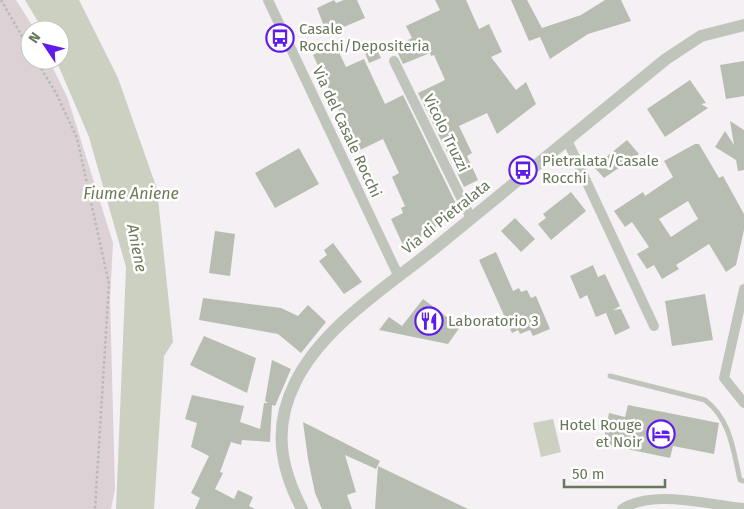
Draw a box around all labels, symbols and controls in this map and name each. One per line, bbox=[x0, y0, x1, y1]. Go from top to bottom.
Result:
north arrow bbox=[20, 20, 70, 70]
place label: Casale Rocchi/Depositeria bbox=[299, 20, 430, 55]
bus stop icon: Casale Rocchi/Depositeria bbox=[265, 23, 295, 53]
text: N bbox=[25, 29, 44, 47]
street label: Via del Casale Rocchi bbox=[309, 64, 385, 200]
street label: Vicolo Truzzi bbox=[419, 91, 473, 175]
place label: Pietralata/Casale Rocchi bbox=[542, 152, 659, 187]
bus stop icon: Pietralata/Casale Rocchi bbox=[508, 155, 538, 185]
street label: Via di Pietralata bbox=[399, 176, 493, 258]
water label: Fiume Aniene bbox=[83, 184, 179, 203]
water label: Aniene bbox=[123, 221, 151, 274]
restaurant icon: Laboratorio 3 bbox=[414, 306, 444, 336]
place label: Laboratorio 3 bbox=[448, 312, 539, 330]
place label: Hotel Rouge et Noir bbox=[559, 416, 642, 451]
hotel icon: Hotel Rouge et Noir bbox=[646, 419, 676, 449]
scale bar bbox=[564, 456, 665, 488]
text: 50 m bbox=[572, 465, 605, 483]

